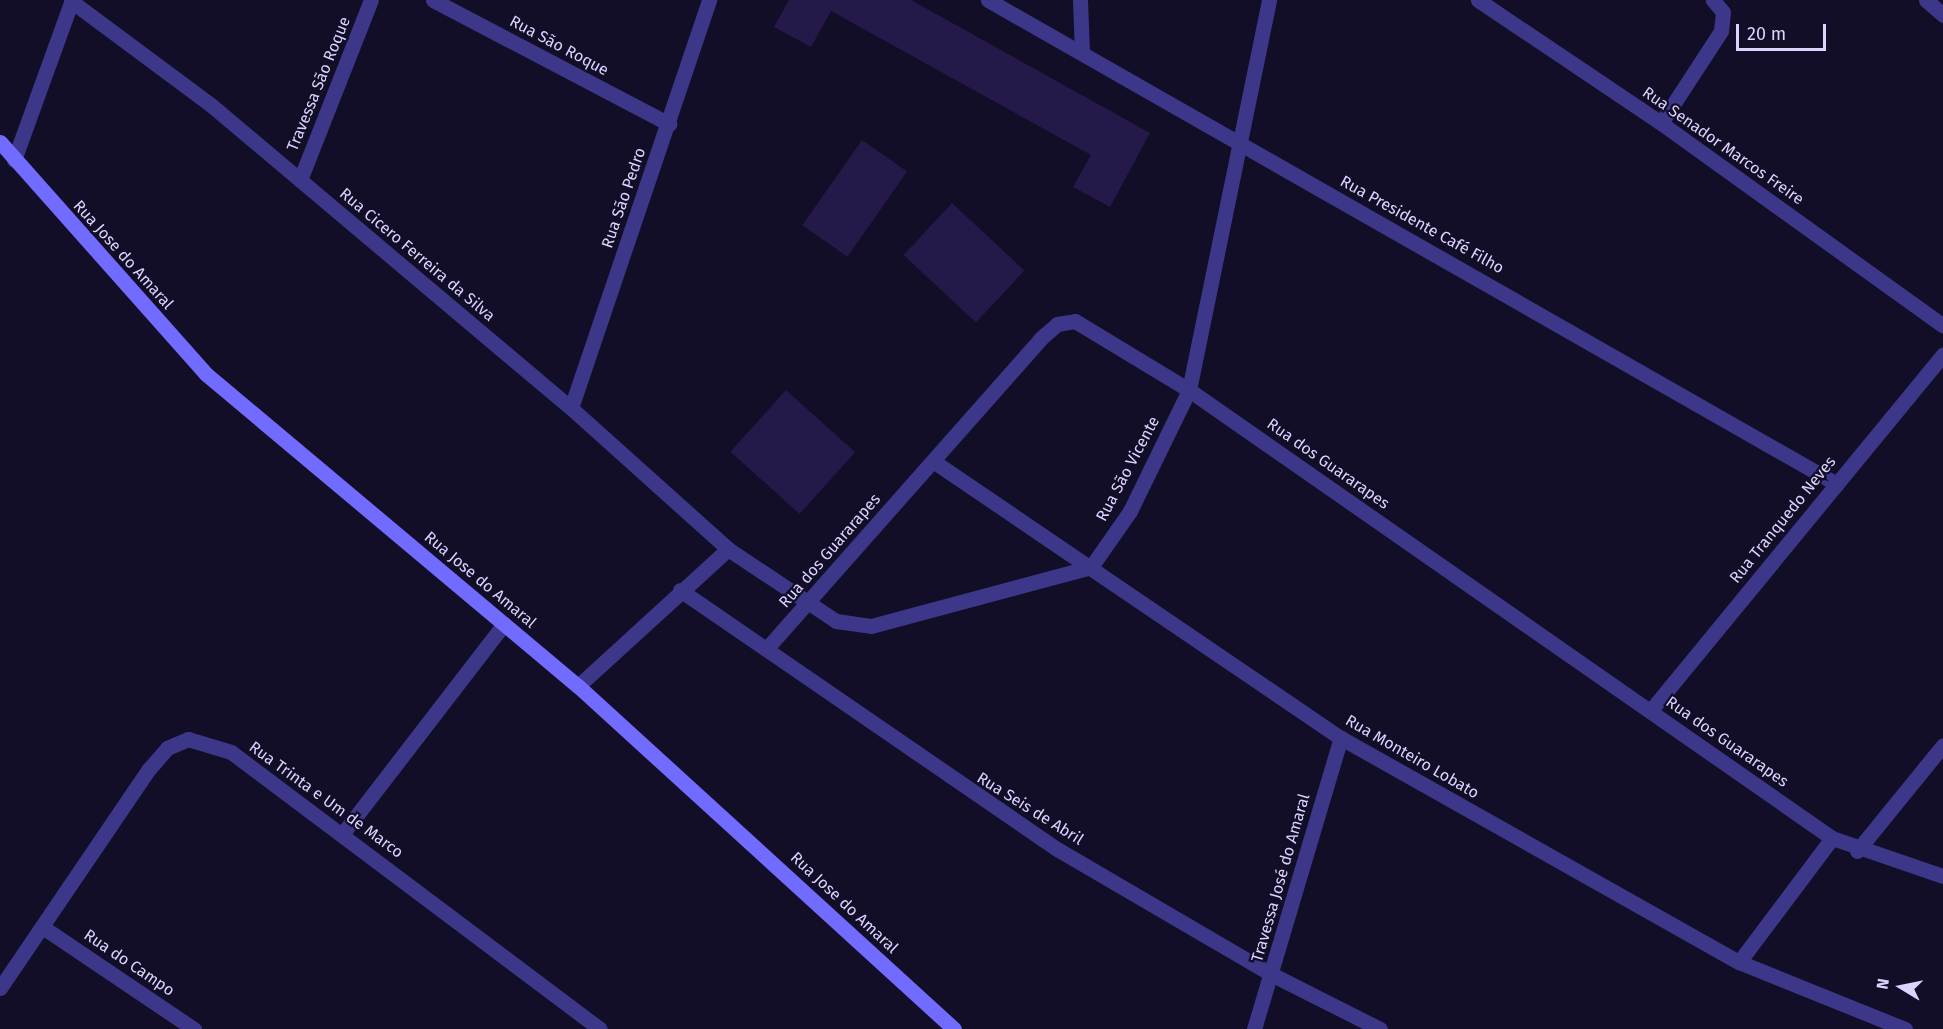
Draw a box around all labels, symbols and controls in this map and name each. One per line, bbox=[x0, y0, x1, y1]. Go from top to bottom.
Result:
street label: Rua São Roque bbox=[506, 12, 612, 80]
scale bar bbox=[1739, 12, 1829, 50]
street label: Travessa São Roque bbox=[283, 14, 355, 154]
text: 20 m bbox=[1747, 23, 1786, 45]
street label: Rua Senador Marcos Freire bbox=[1639, 83, 1807, 209]
street label: Rua São Pedro bbox=[598, 145, 650, 251]
street label: Rua Presidente Café Filho bbox=[1337, 172, 1507, 278]
street label: Rua Cicero Ferreira da Silva bbox=[335, 184, 499, 326]
street label: Rua Jose do Amaral bbox=[69, 196, 177, 314]
street label: Rua São Vicente bbox=[1092, 413, 1164, 525]
street label: Rua dos Guararapes bbox=[1263, 415, 1393, 513]
street label: Rua Tranquedo Neves bbox=[1726, 453, 1840, 587]
street label: Rua dos Guararapes bbox=[775, 490, 885, 612]
street label: Rua Jose do Amaral bbox=[420, 528, 540, 632]
street label: Rua dos Guararapes bbox=[1662, 693, 1792, 791]
street label: Rua Monteiro Lobato bbox=[1342, 711, 1482, 803]
street label: Rua Trinta e Um de Marco bbox=[245, 738, 407, 862]
street label: Rua Seis de Abril bbox=[973, 768, 1087, 850]
street label: Travessa José do Amaral bbox=[1248, 792, 1314, 964]
street label: Rua Jose do Amaral bbox=[786, 848, 902, 958]
street label: Rua do Campo bbox=[80, 926, 178, 1000]
north arrow bbox=[1871, 957, 1931, 1017]
text: N bbox=[1873, 977, 1893, 991]

